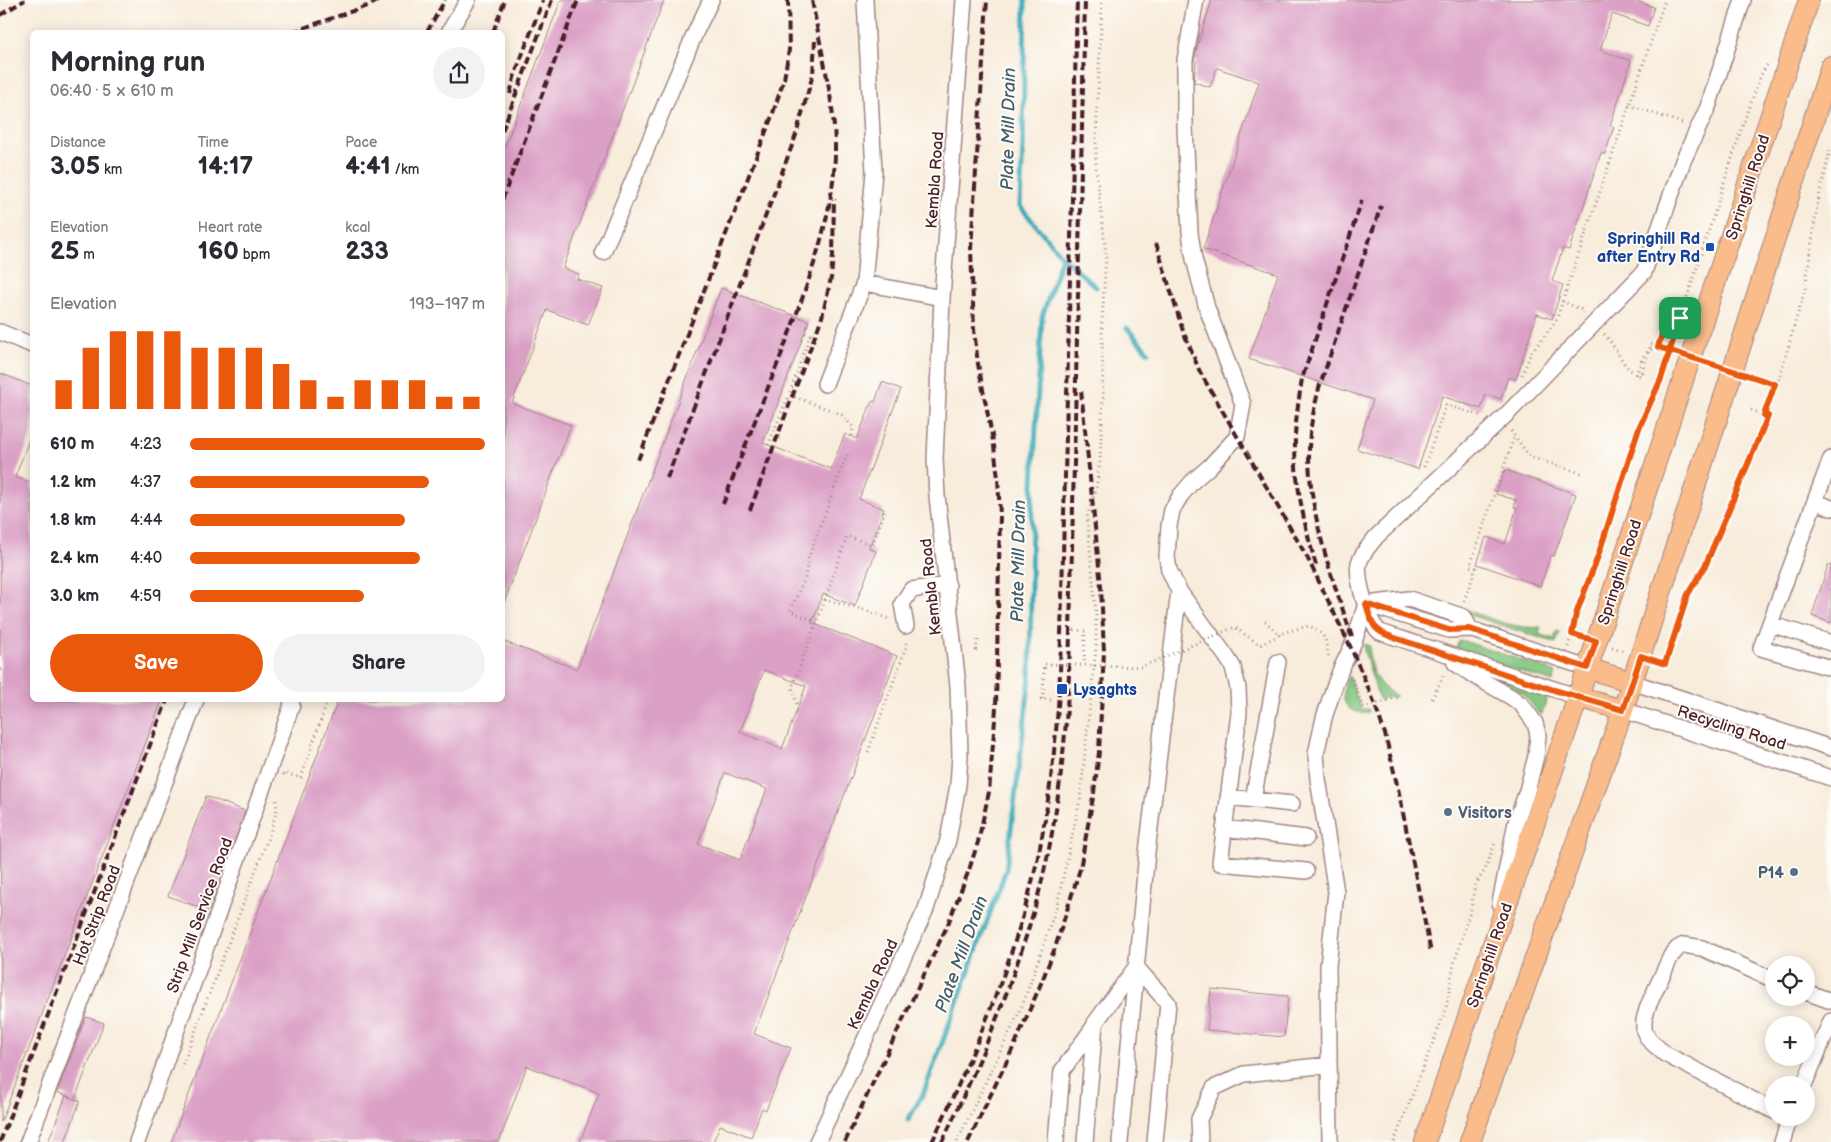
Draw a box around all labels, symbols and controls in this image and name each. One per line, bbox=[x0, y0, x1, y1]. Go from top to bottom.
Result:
text: Morning run bbox=[50, 46, 205, 79]
button: share bbox=[433, 47, 485, 99]
water label: Plate Mill Drain bbox=[997, 68, 1020, 190]
text: 06:40 · 5 × 610 m bbox=[50, 82, 173, 101]
street label: Kembla Road bbox=[923, 131, 948, 229]
street label: Springhill Road bbox=[1722, 132, 1774, 242]
text: Distance bbox=[50, 134, 106, 151]
text: Time bbox=[198, 134, 229, 151]
text: Pace bbox=[345, 134, 377, 151]
text: 3.05 bbox=[50, 151, 100, 182]
text: 14:17 bbox=[198, 151, 253, 182]
text: 4:41 bbox=[345, 151, 391, 182]
text: km bbox=[100, 161, 122, 178]
text: /km bbox=[391, 161, 419, 178]
text: Elevation bbox=[50, 219, 108, 236]
text: Heart rate bbox=[198, 219, 262, 236]
text: kcal bbox=[345, 219, 370, 236]
place label: Springhill Rd after Entry Rd bbox=[1597, 230, 1700, 267]
text: 25 bbox=[50, 236, 79, 267]
text: 160 bbox=[198, 236, 239, 267]
text: 233 bbox=[345, 236, 389, 267]
marker: Springhill Rd after Entry Rd bbox=[1704, 241, 1716, 253]
text: m bbox=[79, 246, 95, 263]
text: bpm bbox=[239, 246, 270, 263]
text: Elevation bbox=[50, 295, 117, 314]
text: 193–197 m bbox=[409, 295, 485, 314]
pin bbox=[1659, 297, 1701, 339]
icon: arrive bbox=[1666, 304, 1694, 332]
text: 610 m bbox=[50, 435, 94, 454]
text: 4:23 bbox=[130, 435, 162, 454]
text: 1.2 km bbox=[50, 473, 96, 492]
text: 4:37 bbox=[130, 473, 161, 492]
water label: Plate Mill Drain bbox=[1007, 500, 1030, 622]
text: 1.8 km bbox=[50, 511, 96, 530]
text: 4:44 bbox=[130, 511, 163, 530]
street label: Springhill Road bbox=[1594, 517, 1646, 627]
street label: Kembla Road bbox=[917, 537, 946, 636]
text: 2.4 km bbox=[50, 549, 99, 568]
text: 4:40 bbox=[130, 549, 162, 568]
text: 3.0 km bbox=[50, 587, 99, 606]
text: 4:59 bbox=[130, 587, 161, 606]
button: Save bbox=[50, 634, 263, 692]
button: Share bbox=[273, 634, 485, 692]
place label: Lysaghts bbox=[1073, 681, 1137, 700]
marker: Lysaghts bbox=[1055, 682, 1069, 696]
street label: Recycling Road bbox=[1675, 702, 1788, 755]
place label: Visitors bbox=[1458, 804, 1512, 823]
marker: Visitors bbox=[1442, 806, 1454, 818]
street label: Strip Mill Service Road bbox=[163, 835, 237, 996]
street label: Hot Strip Road bbox=[70, 863, 125, 968]
place label: P14 bbox=[1758, 864, 1785, 883]
marker: P14 bbox=[1788, 866, 1800, 878]
water label: Plate Mill Drain bbox=[931, 893, 992, 1015]
street label: Springhill Road bbox=[1464, 901, 1517, 1010]
street label: Kembla Road bbox=[844, 936, 903, 1033]
map controls bbox=[1765, 956, 1815, 1126]
button: locate bbox=[1765, 956, 1815, 1006]
button: + bbox=[1765, 1016, 1815, 1066]
button: − bbox=[1765, 1076, 1815, 1126]

